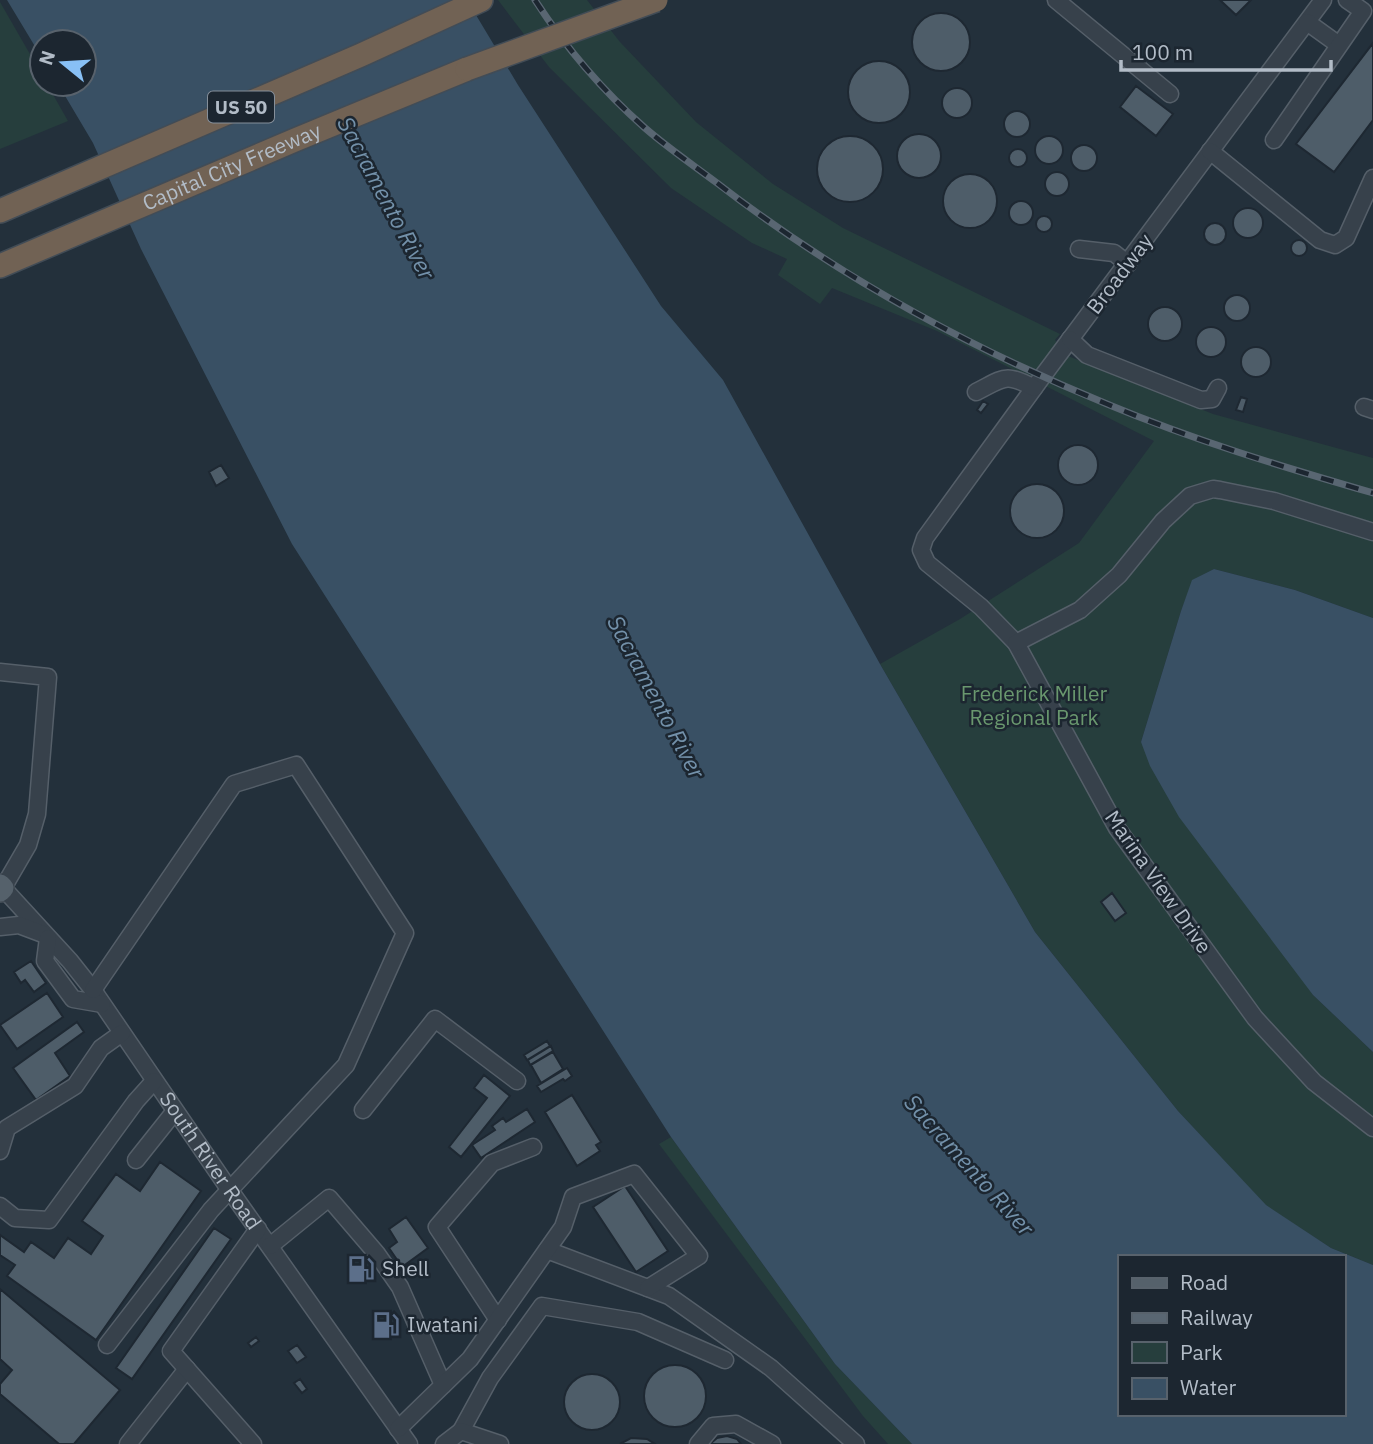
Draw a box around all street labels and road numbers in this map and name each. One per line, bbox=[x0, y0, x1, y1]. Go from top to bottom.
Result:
road number: US 50 bbox=[208, 92, 274, 122]
street label: Capital City Freeway bbox=[138, 116, 325, 217]
street label: Broadway bbox=[1080, 227, 1159, 319]
street label: Marina View Drive bbox=[1099, 804, 1219, 959]
street label: South River Road bbox=[154, 1086, 268, 1235]

